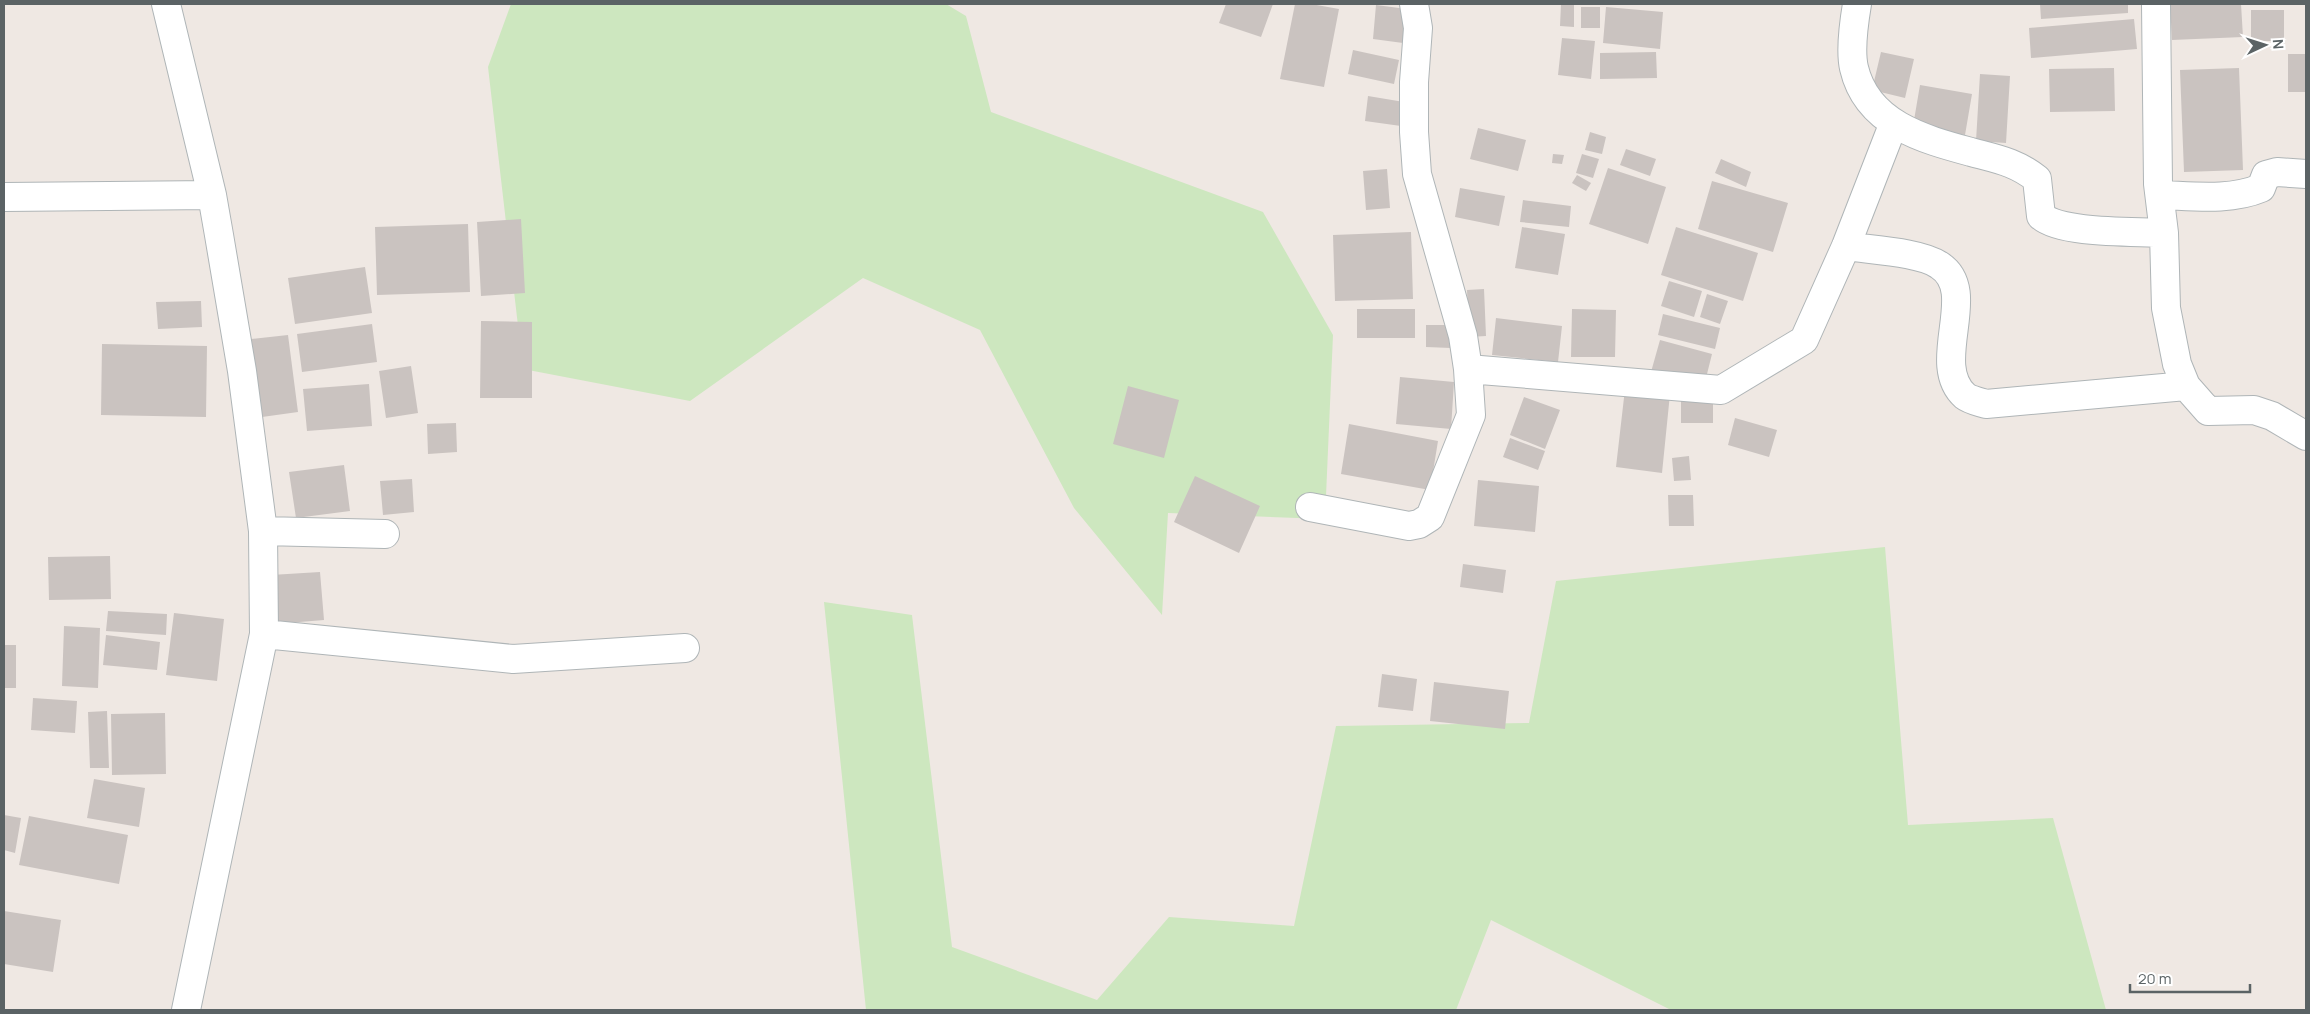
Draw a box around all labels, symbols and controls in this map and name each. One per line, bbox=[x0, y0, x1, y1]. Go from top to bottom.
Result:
north arrow bbox=[2240, 20, 2290, 70]
text: N bbox=[2269, 38, 2288, 50]
scale bar bbox=[2130, 962, 2250, 994]
text: 20 m bbox=[2138, 968, 2171, 989]

